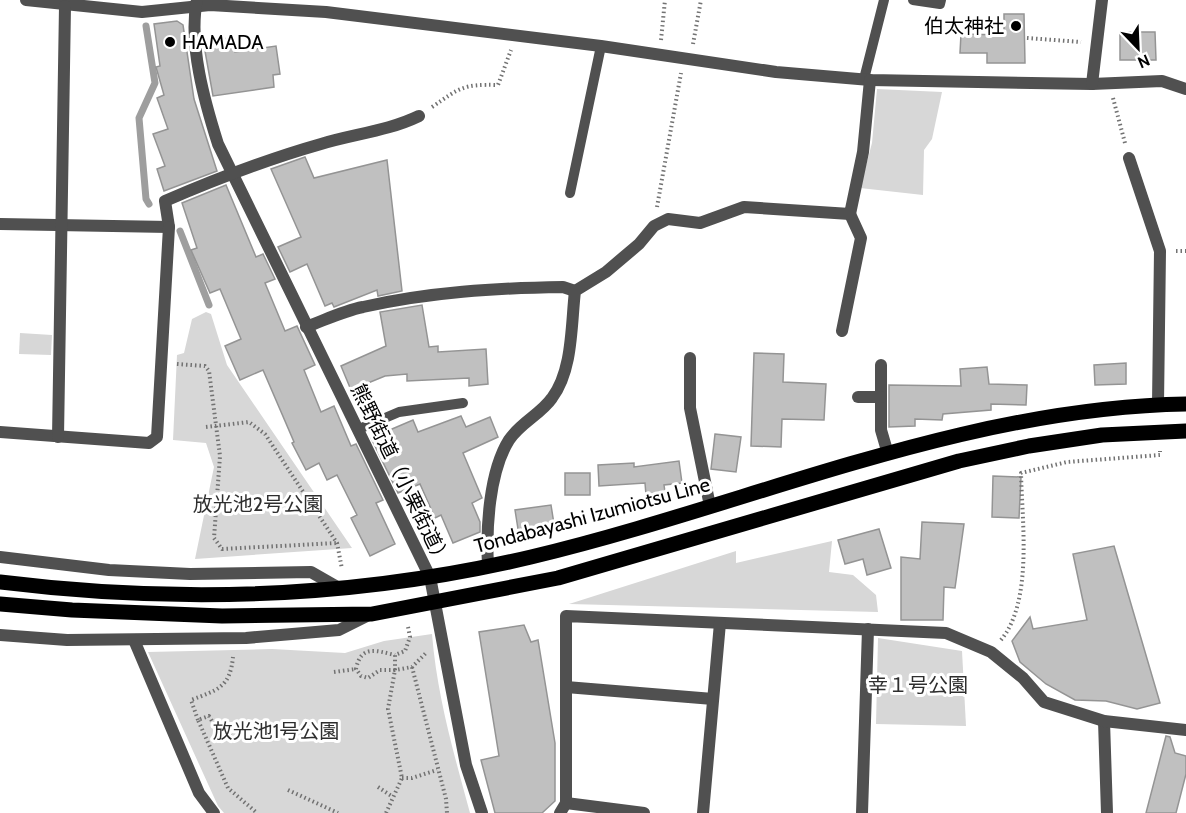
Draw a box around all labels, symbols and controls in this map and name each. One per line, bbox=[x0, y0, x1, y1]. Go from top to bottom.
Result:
place label: 伯太神社 bbox=[924, 14, 1004, 38]
north arrow bbox=[1108, 18, 1168, 78]
marker: 伯太神社 bbox=[1009, 19, 1023, 33]
place label: HAMADA bbox=[182, 30, 264, 54]
marker: HAMADA bbox=[163, 35, 177, 49]
text: N bbox=[1135, 50, 1153, 72]
street label: 熊野街道（小栗街道） bbox=[346, 380, 456, 570]
street label: Tondabayashi Izumiotsu Line bbox=[472, 472, 712, 558]
park label: 放光池2号公園 bbox=[193, 492, 323, 516]
park label: 幸１号公園 bbox=[868, 673, 968, 697]
park label: 放光池1号公園 bbox=[213, 719, 339, 743]

